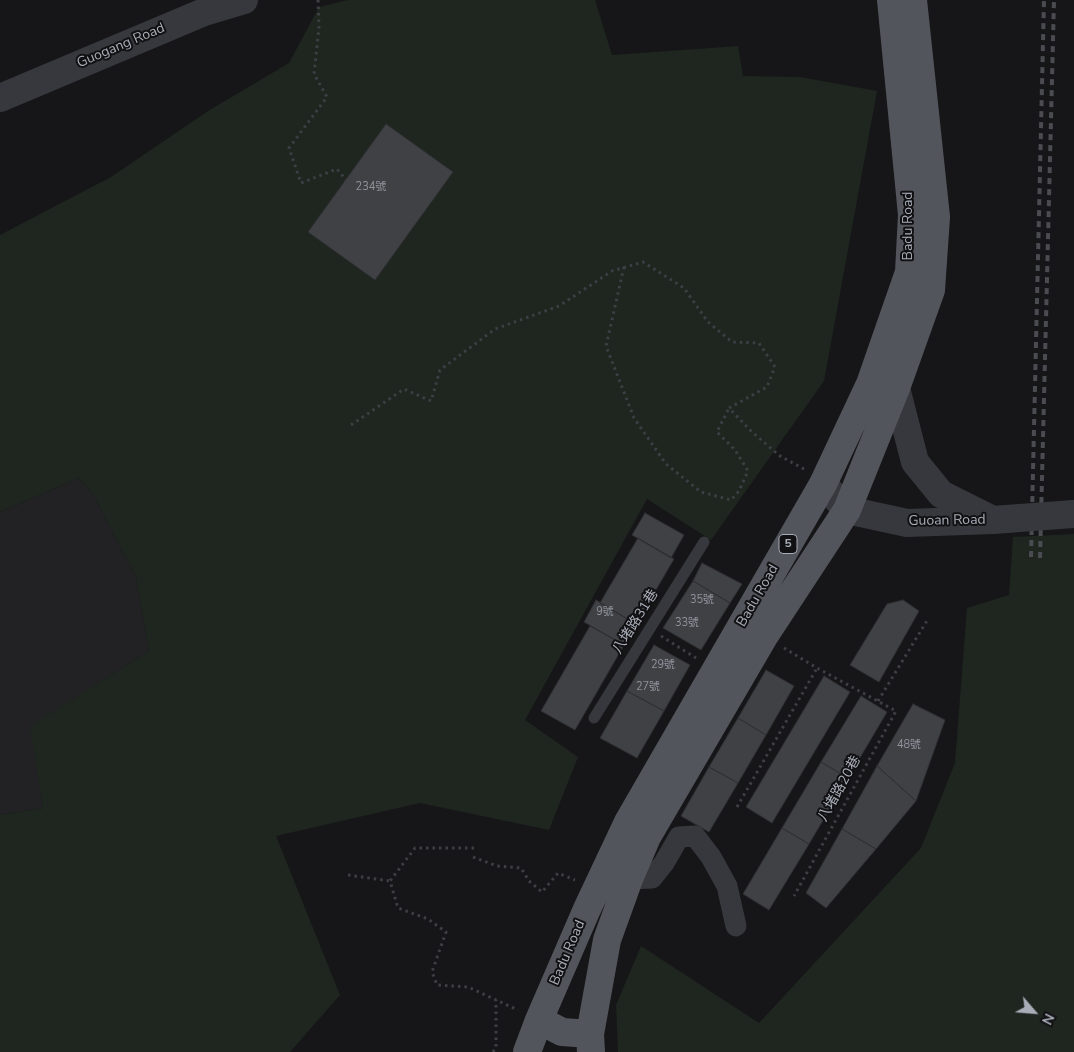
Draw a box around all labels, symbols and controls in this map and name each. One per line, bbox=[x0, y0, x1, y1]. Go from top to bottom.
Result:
street label: Guogang Road bbox=[75, 20, 167, 72]
house number: 234號 bbox=[356, 180, 386, 194]
street label: Badu Road bbox=[901, 191, 917, 261]
street label: Guoan Road bbox=[908, 512, 986, 530]
road number: 5 bbox=[779, 534, 797, 554]
street label: Badu Road bbox=[733, 562, 783, 630]
street label: 八堵路31巷 bbox=[610, 587, 662, 657]
house number: 35號 bbox=[690, 593, 714, 607]
house number: 9號 bbox=[596, 605, 614, 619]
house number: 33號 bbox=[675, 616, 699, 630]
house number: 29號 bbox=[651, 658, 675, 672]
house number: 27號 bbox=[636, 680, 660, 694]
house number: 48號 bbox=[897, 738, 921, 752]
street label: 八堵路20巷 bbox=[815, 753, 865, 825]
street label: Badu Road bbox=[547, 918, 589, 988]
north arrow bbox=[1009, 987, 1059, 1037]
text: N bbox=[1037, 1010, 1059, 1028]

